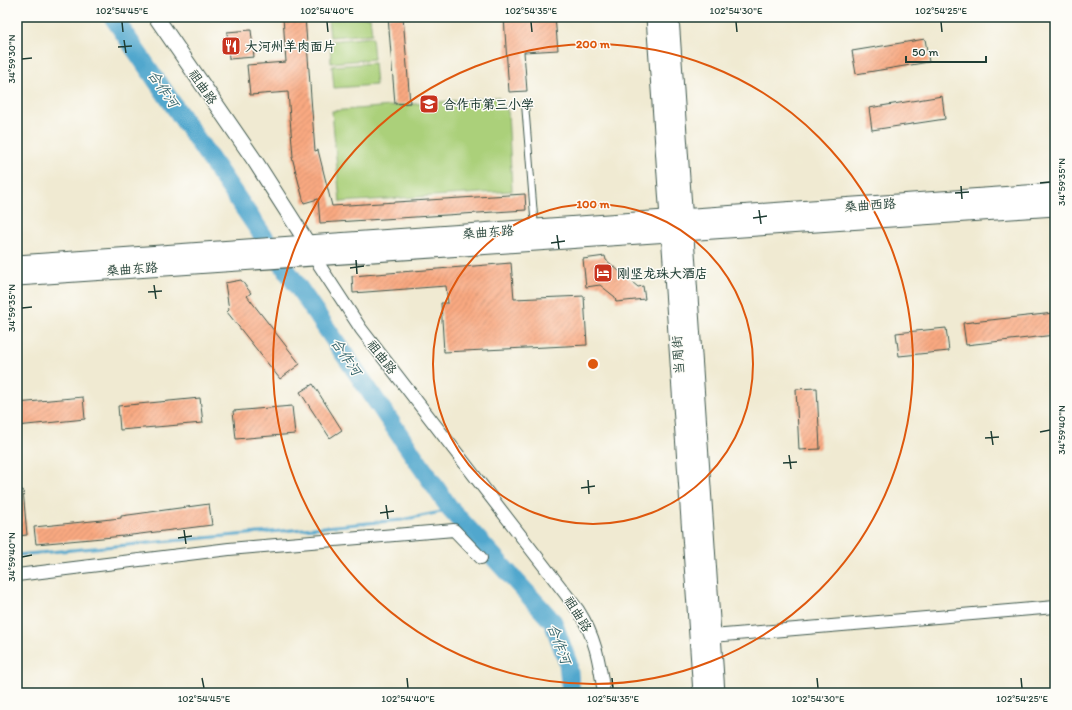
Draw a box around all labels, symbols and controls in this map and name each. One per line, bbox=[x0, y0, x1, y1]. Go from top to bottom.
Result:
text: 102°54'45"E bbox=[96, 4, 149, 17]
text: 102°54'40"E bbox=[300, 4, 354, 17]
text: 102°54'35"E bbox=[505, 4, 557, 17]
text: 102°54'30"E bbox=[710, 4, 763, 17]
text: 102°54'25"E bbox=[915, 4, 967, 17]
text: 34°59'30"N bbox=[5, 34, 18, 83]
restaurant icon: 大河州羊肉面片 bbox=[220, 35, 242, 57]
text: 200 m bbox=[576, 37, 611, 51]
scale bar bbox=[906, 38, 986, 64]
place label: 大河州羊肉面片 bbox=[245, 39, 336, 54]
text: 50 m bbox=[912, 45, 938, 59]
water label: 合作河 bbox=[144, 67, 183, 113]
street label: 祖曲路 bbox=[186, 67, 220, 107]
school or university icon: 合作市第三小学 bbox=[418, 93, 440, 115]
place label: 合作市第三小学 bbox=[443, 97, 534, 112]
text: 34°59'35"N bbox=[1055, 158, 1068, 206]
street label: 桑曲西路 bbox=[844, 196, 896, 214]
text: 100 m bbox=[576, 197, 610, 211]
street label: 桑曲东路 bbox=[462, 223, 514, 241]
street label: 桑曲东路 bbox=[106, 260, 158, 278]
hotel icon: 刚坚龙珠大酒店 bbox=[592, 262, 614, 284]
place label: 刚坚龙珠大酒店 bbox=[617, 266, 708, 281]
text: 34°59'35"N bbox=[5, 284, 18, 332]
water label: 合作河 bbox=[327, 335, 366, 381]
street label: 当周街 bbox=[669, 335, 687, 375]
street label: 祖曲路 bbox=[364, 337, 400, 377]
centre of rings bbox=[586, 357, 600, 371]
text: 34°59'40"N bbox=[1055, 405, 1068, 455]
text: 34°59'40"N bbox=[5, 532, 18, 582]
street label: 祖曲路 bbox=[561, 593, 595, 635]
water label: 合作河 bbox=[544, 621, 575, 669]
text: 102°54'45"E bbox=[178, 692, 231, 705]
text: 102°54'40"E bbox=[381, 692, 435, 705]
text: 102°54'35"E bbox=[587, 692, 639, 705]
text: 102°54'30"E bbox=[792, 692, 845, 705]
text: 102°54'25"E bbox=[996, 692, 1048, 705]

